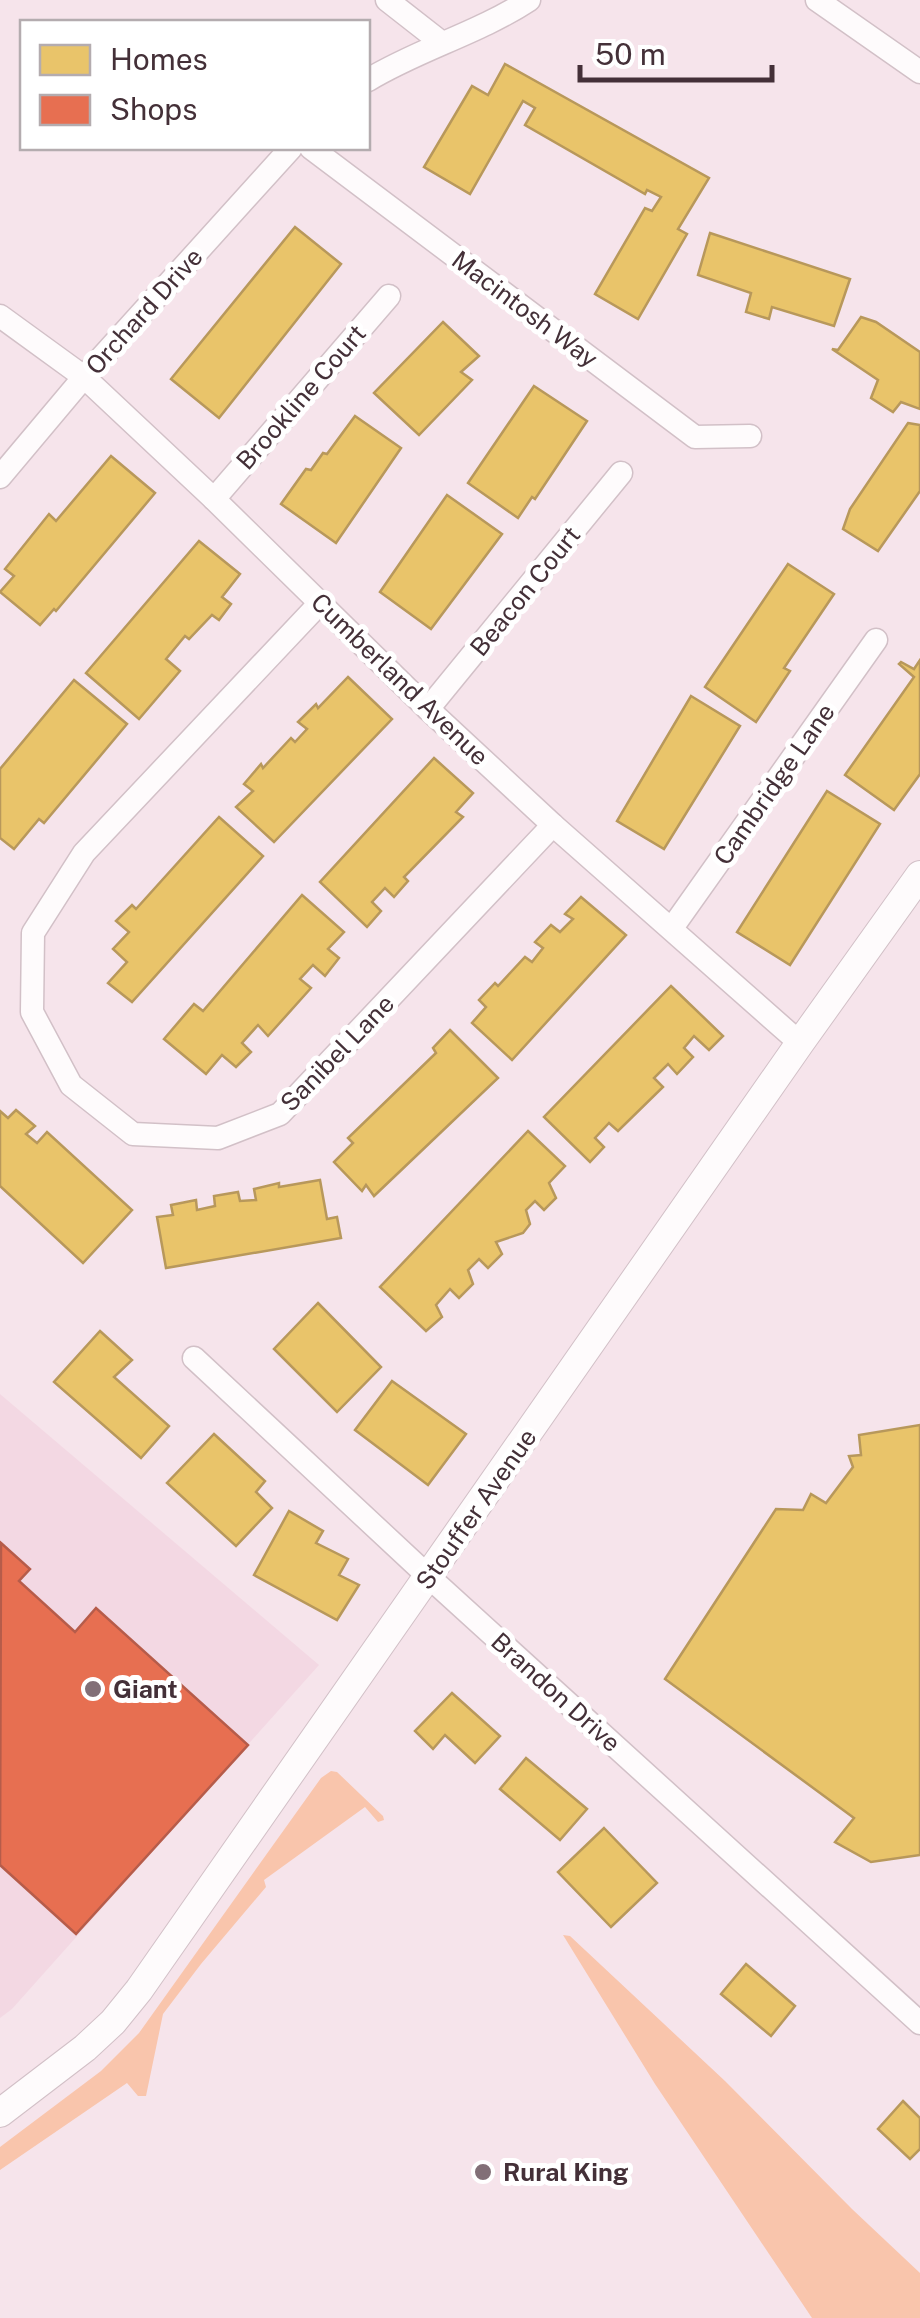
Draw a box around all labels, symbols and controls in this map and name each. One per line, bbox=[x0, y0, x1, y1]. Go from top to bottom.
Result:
legend bbox=[20, 20, 370, 150]
scale bar bbox=[580, 20, 772, 82]
text: 50 m bbox=[595, 36, 666, 72]
text: Homes bbox=[110, 41, 208, 77]
text: Shops bbox=[110, 91, 197, 127]
street label: Orchard Drive bbox=[79, 242, 209, 380]
street label: Macintosh Way bbox=[446, 244, 604, 374]
street label: Brookline Court bbox=[230, 318, 372, 476]
street label: Beacon Court bbox=[464, 520, 586, 662]
street label: Cumberland Avenue bbox=[305, 587, 495, 771]
street label: Cambridge Lane bbox=[707, 698, 841, 870]
street label: Sanibel Lane bbox=[274, 988, 400, 1118]
street label: Stouffer Avenue bbox=[409, 1423, 543, 1595]
street label: Brandon Drive bbox=[485, 1626, 627, 1758]
place label: Giant bbox=[113, 1674, 178, 1704]
marker: Giant bbox=[82, 1678, 104, 1700]
place label: Rural King bbox=[503, 2157, 629, 2187]
marker: Rural King bbox=[472, 2161, 494, 2183]

